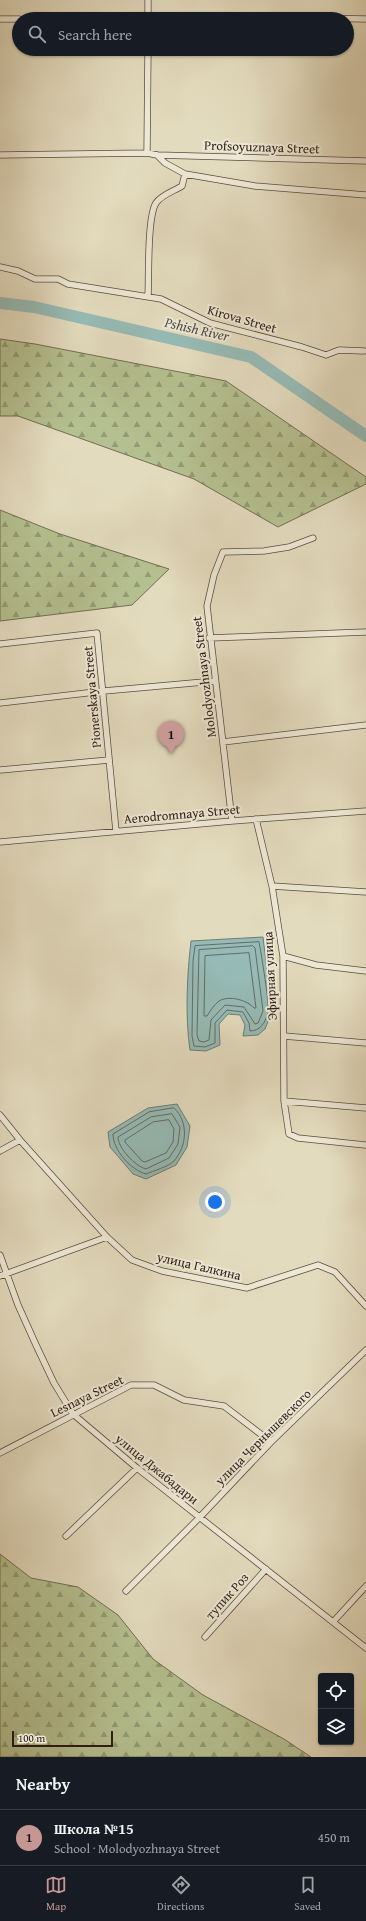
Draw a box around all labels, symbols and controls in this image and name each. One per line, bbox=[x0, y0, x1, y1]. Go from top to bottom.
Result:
search box bbox=[12, 12, 354, 56]
icon: search bbox=[26, 23, 48, 45]
text: Search here bbox=[58, 24, 132, 45]
street label: Profsoyuznaya Street bbox=[204, 135, 320, 159]
street label: Kirova Street bbox=[205, 300, 279, 338]
water label: Pshish River bbox=[162, 312, 232, 346]
street label: Molodyozhnaya Street bbox=[187, 615, 221, 739]
street label: Pionerskaya Street bbox=[78, 645, 106, 749]
pin: 1 bbox=[158, 721, 184, 754]
street label: Aerodromnaya Street bbox=[123, 799, 241, 829]
street label: Эфирная улица bbox=[258, 930, 282, 1021]
your location bbox=[205, 1192, 225, 1212]
street label: улица Галкина bbox=[154, 1247, 244, 1285]
street label: Lesnaya Street bbox=[47, 1370, 127, 1422]
street label: улица Чернышевского bbox=[210, 1384, 316, 1490]
street label: улица Джабадари bbox=[110, 1429, 203, 1509]
street label: тупик Роз bbox=[201, 1568, 253, 1624]
map controls bbox=[318, 1673, 354, 1745]
button: locate bbox=[318, 1673, 354, 1709]
button: layers bbox=[318, 1709, 354, 1745]
scale bar bbox=[12, 1729, 113, 1748]
text: 100 m bbox=[18, 1730, 45, 1746]
text: Nearby bbox=[16, 1771, 70, 1796]
text: Школа №15 bbox=[54, 1818, 134, 1839]
text: 1 bbox=[26, 1828, 32, 1847]
text: 450 m bbox=[318, 1828, 350, 1847]
text: School · Molodyozhnaya Street bbox=[54, 1839, 220, 1858]
tab: Map bbox=[45, 1874, 67, 1914]
tab: Directions bbox=[157, 1874, 204, 1914]
tab: Saved bbox=[294, 1874, 321, 1914]

